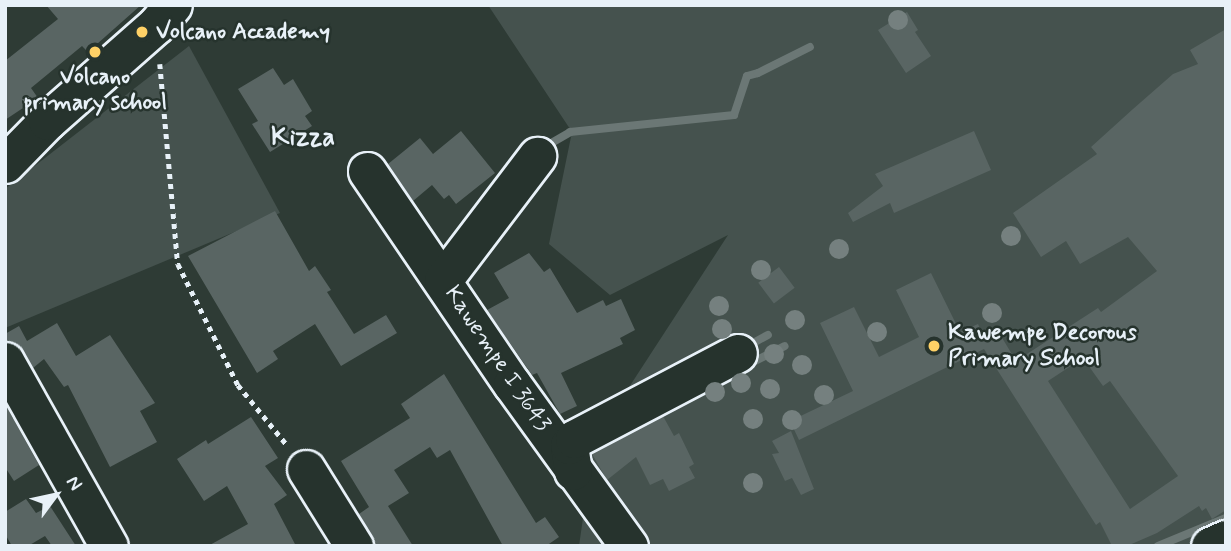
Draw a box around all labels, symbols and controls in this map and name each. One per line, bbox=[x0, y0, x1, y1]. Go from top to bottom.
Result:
place label: Volcano Accademy bbox=[156, 18, 330, 46]
marker: Volcano Accademy bbox=[134, 24, 150, 40]
marker: Volcano primary school bbox=[87, 44, 103, 60]
place label: Volcano primary school bbox=[23, 63, 167, 117]
district label: Kizza bbox=[271, 123, 335, 155]
street label: Kawempe I 3643 bbox=[438, 281, 556, 437]
place label: Kawempe Decorous Primary School bbox=[948, 319, 1138, 373]
marker: Kawempe Decorous Primary School bbox=[926, 338, 942, 354]
north arrow bbox=[21, 460, 91, 530]
text: N bbox=[60, 471, 88, 495]

